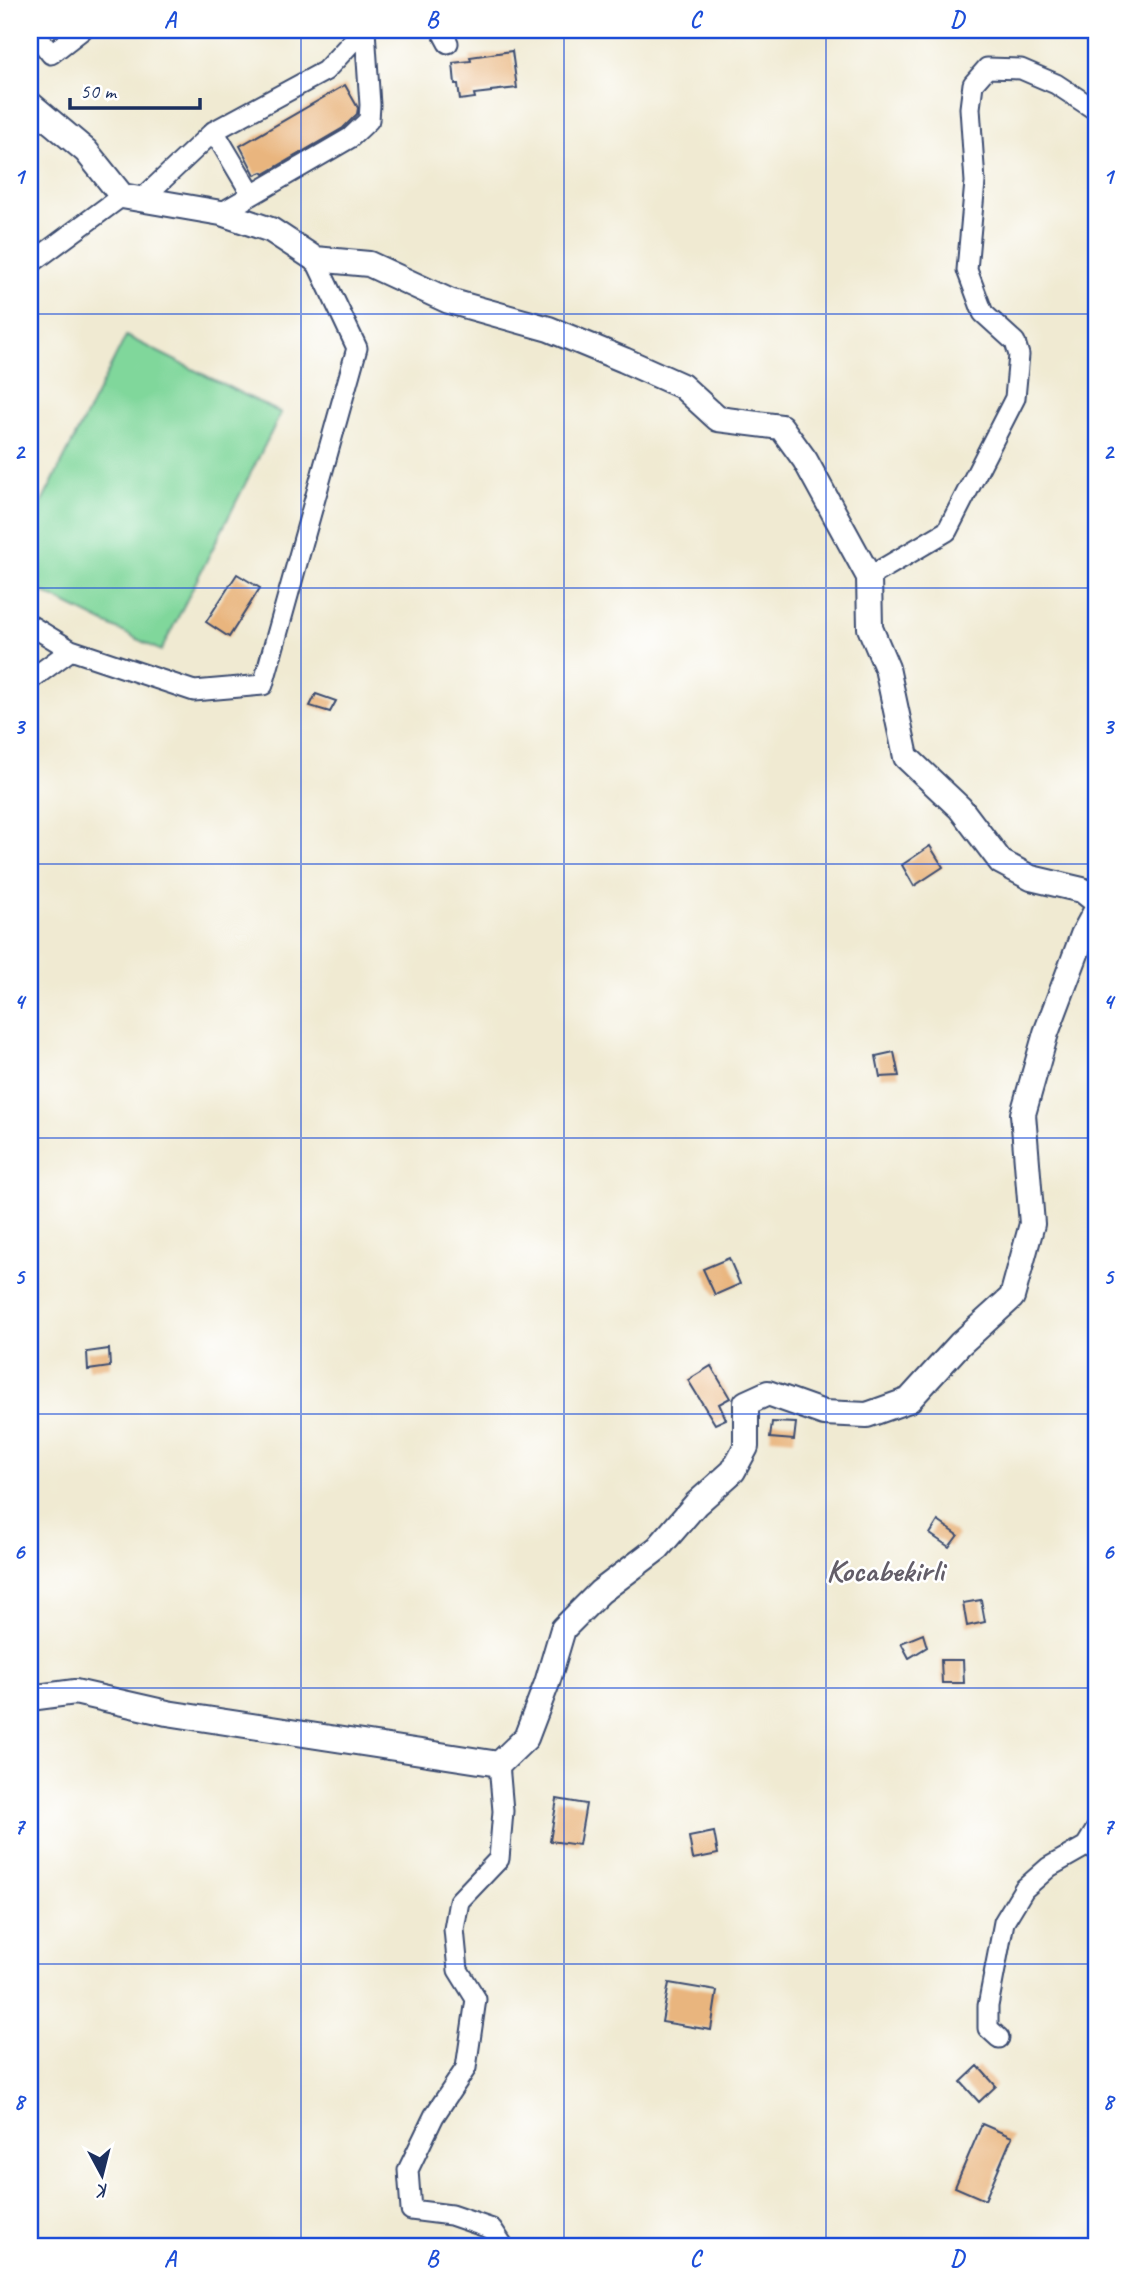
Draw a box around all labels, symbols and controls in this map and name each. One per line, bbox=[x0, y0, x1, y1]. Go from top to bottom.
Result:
text: A bbox=[164, 5, 178, 34]
text: B bbox=[426, 5, 440, 34]
text: C bbox=[690, 5, 704, 34]
text: D bbox=[950, 5, 966, 34]
scale bar bbox=[70, 66, 200, 110]
text: 50 m bbox=[80, 78, 118, 104]
text: 1 bbox=[14, 162, 27, 191]
text: 1 bbox=[1103, 162, 1116, 191]
text: 2 bbox=[14, 437, 27, 466]
text: 2 bbox=[1103, 437, 1116, 466]
text: 3 bbox=[14, 712, 27, 741]
text: 3 bbox=[1103, 712, 1116, 741]
text: 4 bbox=[14, 987, 27, 1016]
text: 4 bbox=[1103, 987, 1116, 1016]
text: 5 bbox=[14, 1262, 26, 1291]
text: 5 bbox=[1103, 1262, 1115, 1291]
text: 6 bbox=[14, 1537, 27, 1566]
text: 6 bbox=[1103, 1537, 1116, 1566]
district label: Kocabekirli bbox=[826, 1550, 948, 1591]
text: 7 bbox=[14, 1812, 27, 1841]
text: 7 bbox=[1103, 1812, 1116, 1841]
text: 8 bbox=[14, 2087, 27, 2116]
text: 8 bbox=[1103, 2087, 1116, 2116]
north arrow bbox=[66, 2140, 136, 2210]
text: K bbox=[93, 2178, 110, 2204]
text: A bbox=[164, 2244, 178, 2273]
text: B bbox=[426, 2244, 440, 2273]
text: C bbox=[690, 2244, 704, 2273]
text: D bbox=[950, 2244, 966, 2273]

